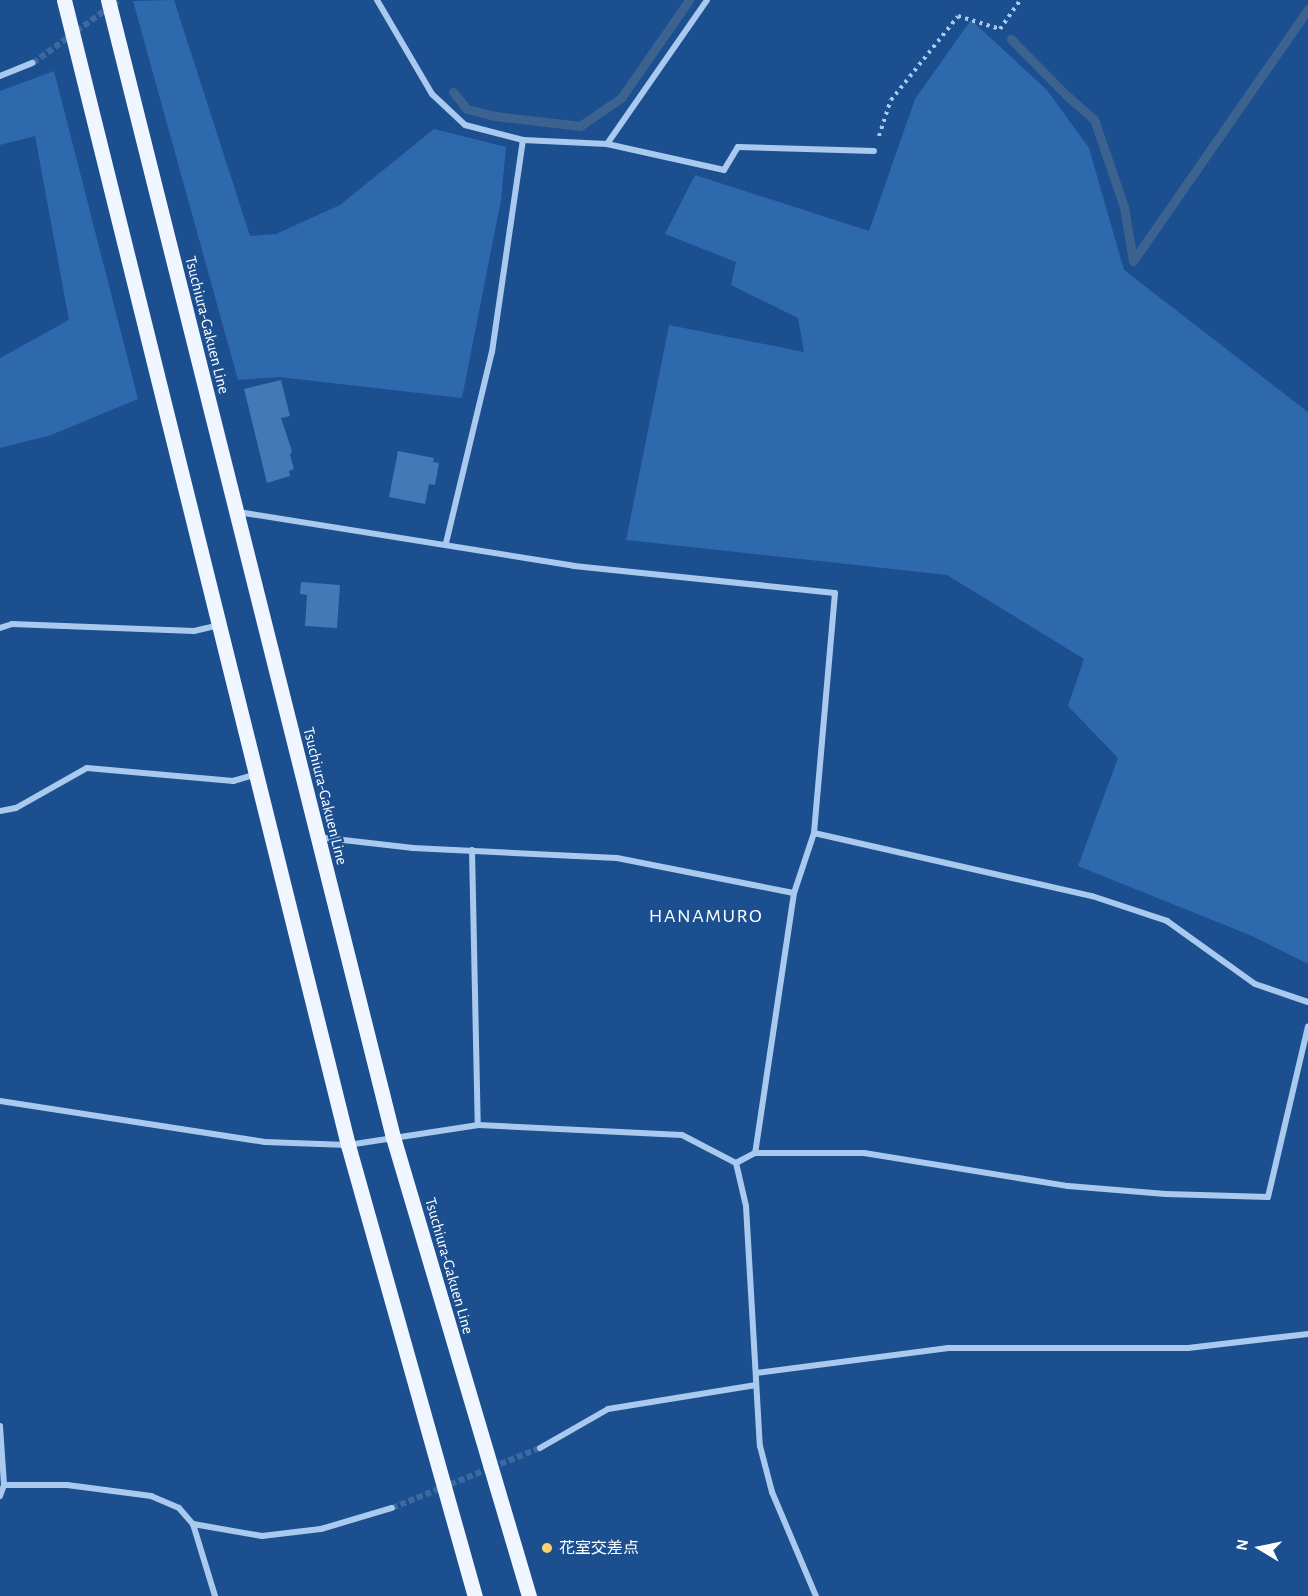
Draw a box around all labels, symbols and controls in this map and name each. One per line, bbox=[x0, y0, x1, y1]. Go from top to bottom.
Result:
street label: Tsuchiura-Gakuen Line bbox=[181, 254, 233, 396]
street label: Tsuchiura-Gakuen Line bbox=[299, 725, 351, 867]
district label: HANAMURO bbox=[649, 904, 763, 928]
street label: Tsuchiura-Gakuen Line bbox=[420, 1195, 478, 1337]
north arrow bbox=[1230, 1518, 1290, 1578]
place label: 花室交差点 bbox=[559, 1538, 639, 1558]
text: N bbox=[1233, 1538, 1251, 1552]
marker: 花室交差点 bbox=[540, 1541, 554, 1555]

